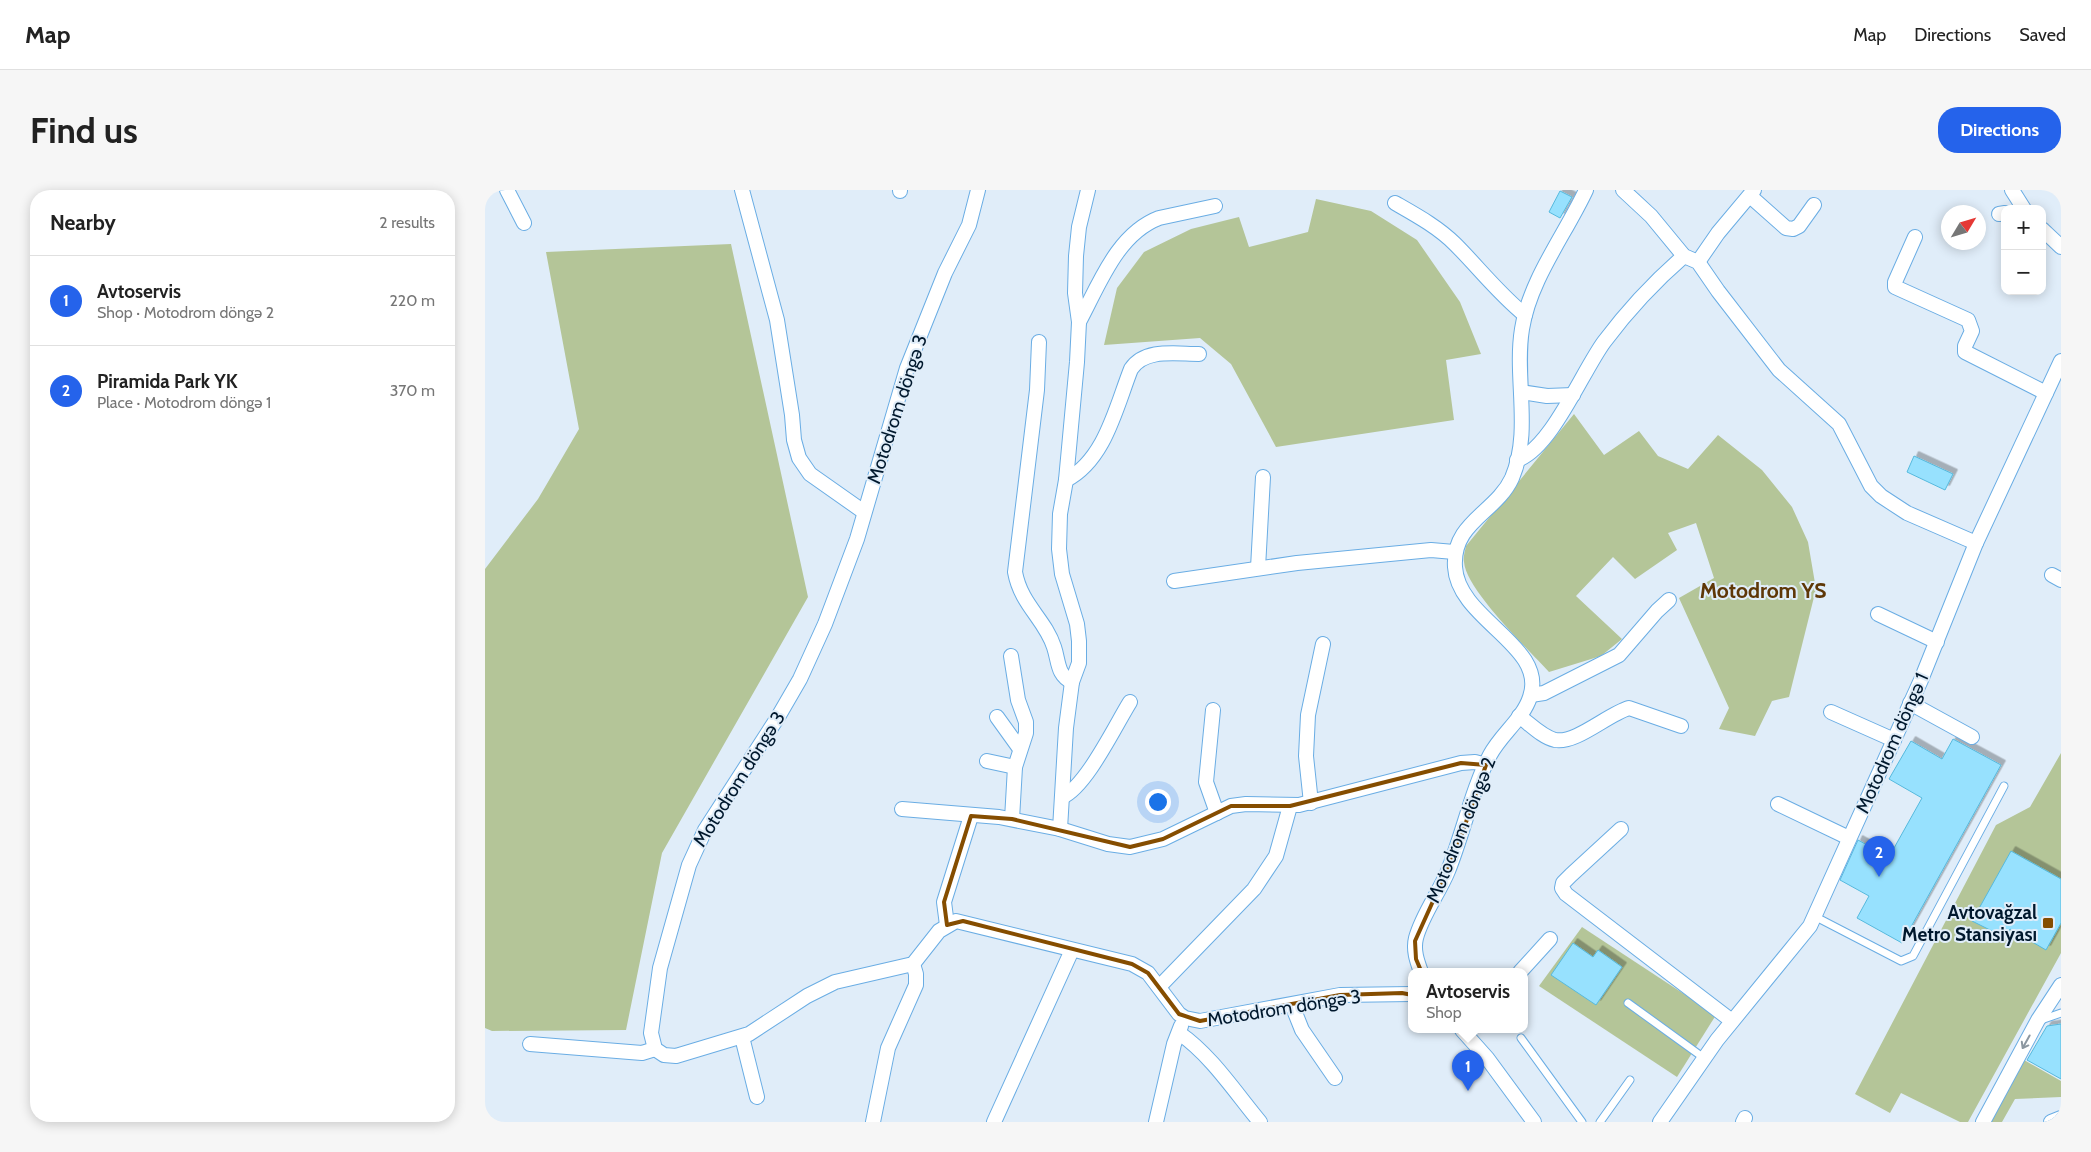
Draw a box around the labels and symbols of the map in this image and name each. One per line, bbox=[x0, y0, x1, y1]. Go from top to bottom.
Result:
north arrow bbox=[1941, 205, 1986, 250]
street label: Motodrom döngə 3 bbox=[862, 332, 932, 486]
district label: Motodrom YS bbox=[1700, 578, 1826, 603]
street label: Motodrom döngə 1 bbox=[1851, 669, 1933, 817]
street label: Motodrom döngə 3 bbox=[688, 707, 790, 851]
street label: Motodrom döngə 2 bbox=[1421, 754, 1501, 906]
your location bbox=[1145, 789, 1171, 815]
pin: 2 bbox=[1863, 836, 1895, 877]
place label: Avtovağzal Metro Stansiyası bbox=[1902, 901, 2037, 946]
marker: Avtovağzal Metro Stansiyası bbox=[2041, 916, 2055, 930]
street label: Motodrom döngə 3 bbox=[1205, 984, 1363, 1032]
one-way arrow bbox=[2021, 1034, 2031, 1048]
pin: 1 bbox=[1452, 1050, 1484, 1091]

